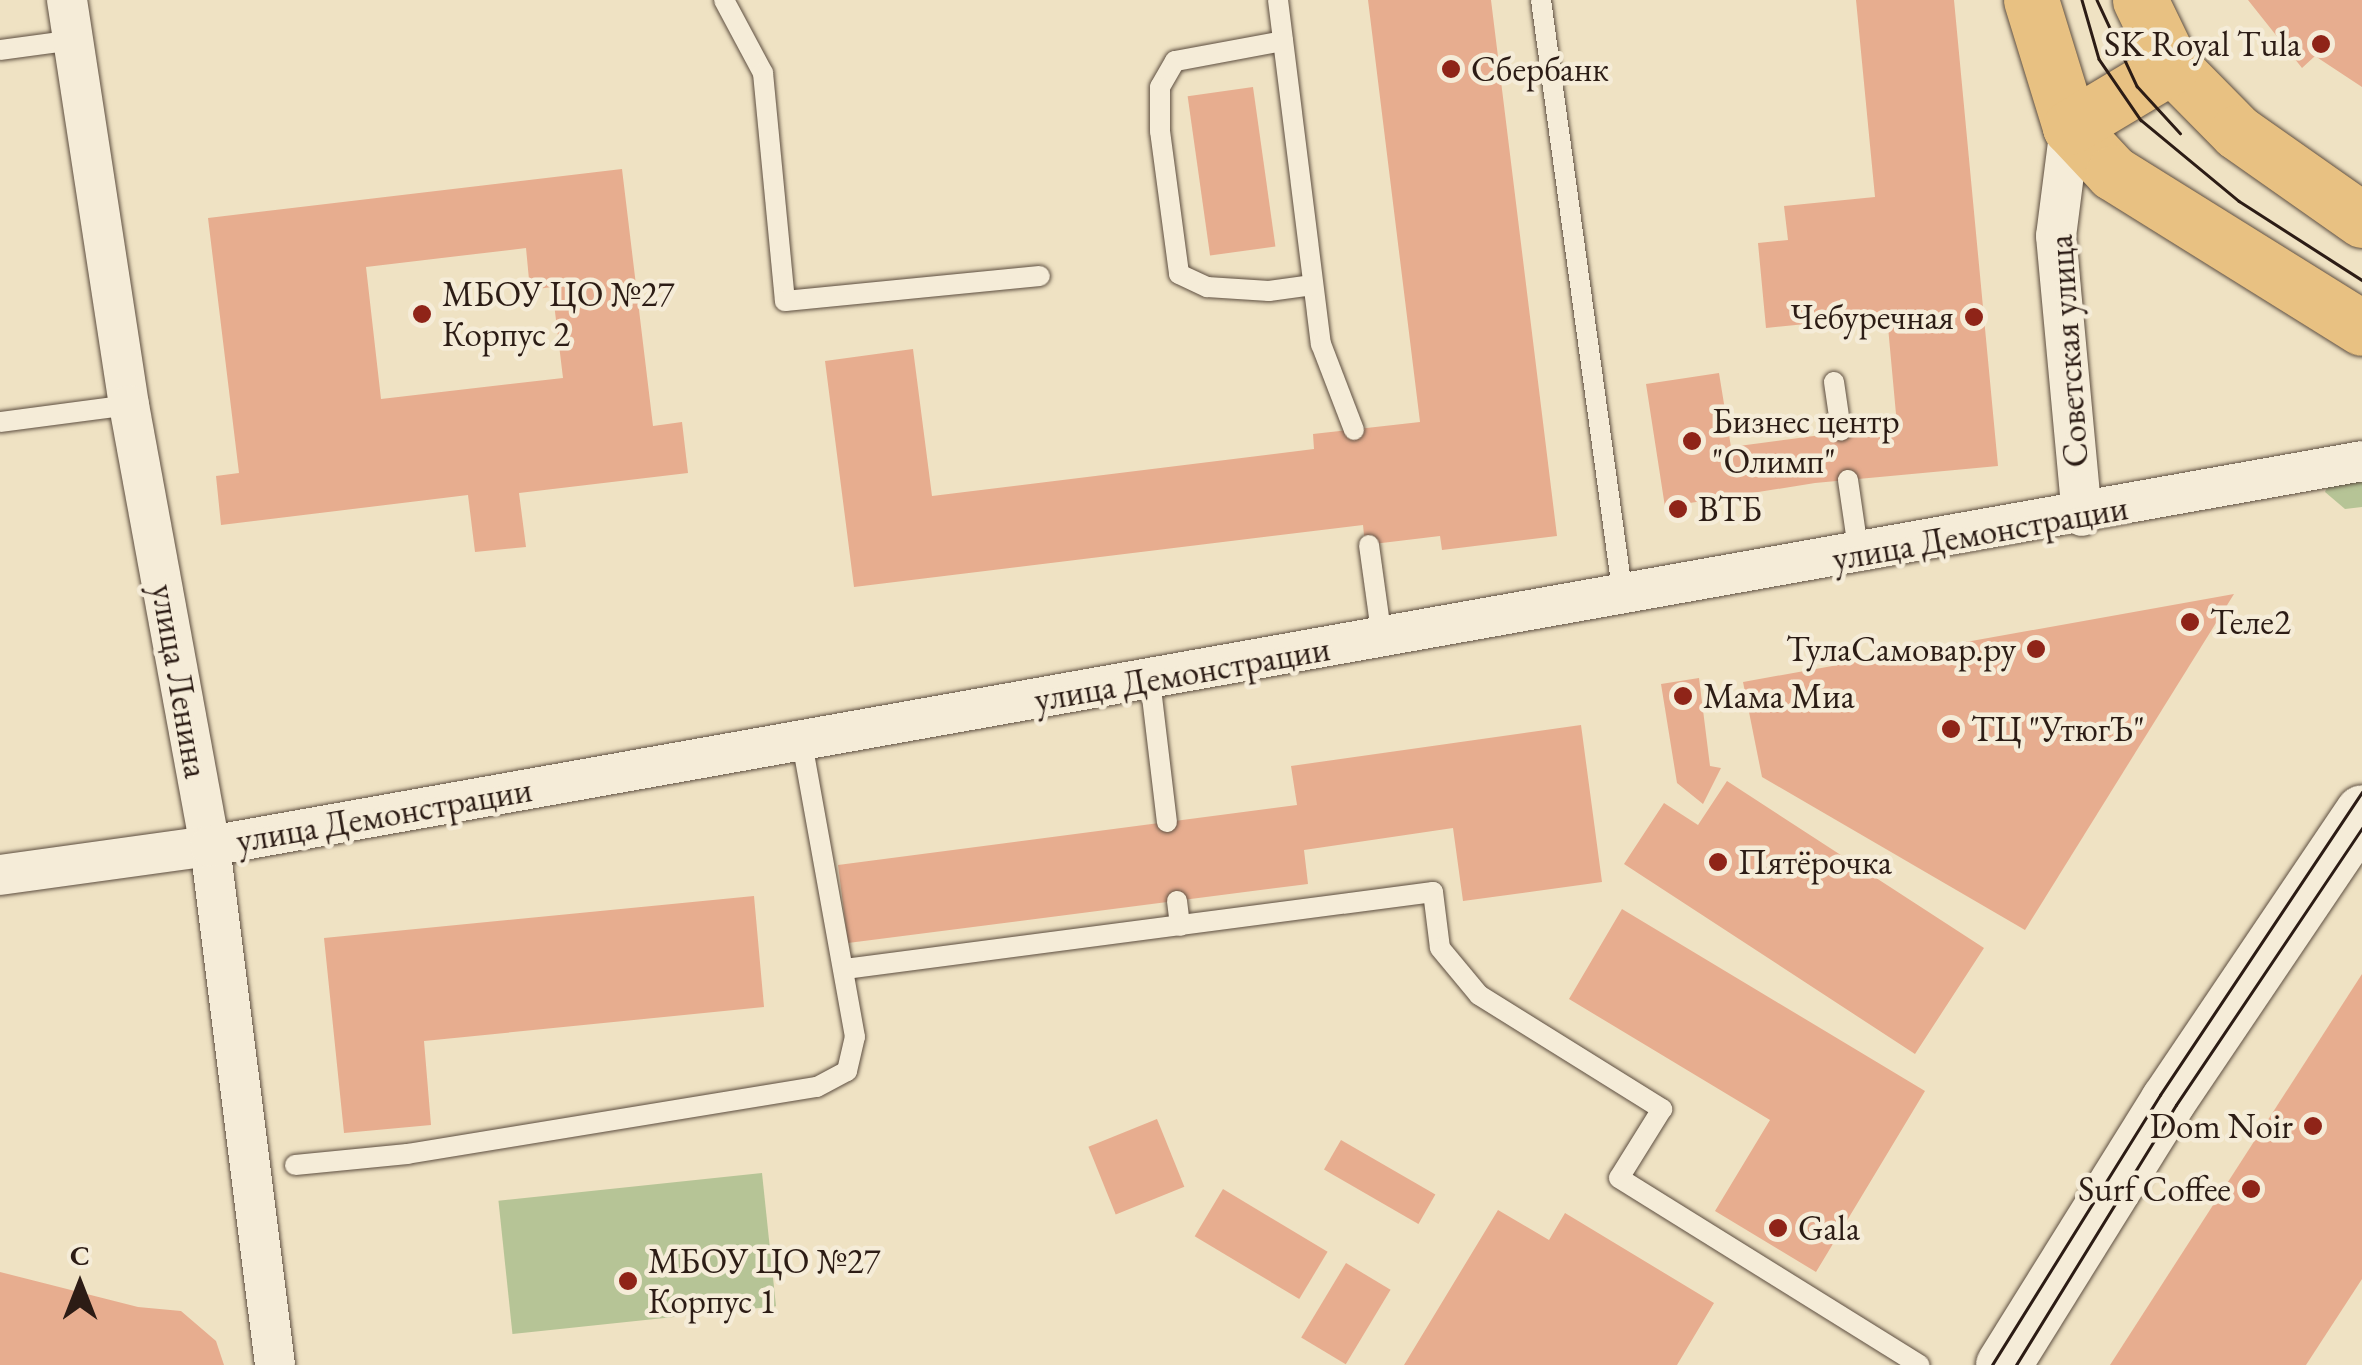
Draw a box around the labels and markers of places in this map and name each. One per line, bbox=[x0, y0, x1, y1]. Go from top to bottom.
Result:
place label: SK Royal Tula bbox=[2104, 23, 2301, 65]
marker: SK Royal Tula bbox=[2310, 33, 2332, 55]
place label: Сбербанк bbox=[1471, 48, 1609, 90]
marker: Сбербанк bbox=[1440, 58, 1462, 80]
place label: МБОУ ЦО №27 Корпус 2 bbox=[442, 273, 674, 355]
place label: Чебуречная bbox=[1790, 296, 1954, 338]
marker: МБОУ ЦО №27 Корпус 2 bbox=[411, 303, 433, 325]
marker: Чебуречная bbox=[1963, 306, 1985, 328]
place label: Бизнес центр "Олимп" bbox=[1712, 400, 1900, 482]
marker: Бизнес центр "Олимп" bbox=[1681, 430, 1703, 452]
place label: ВТБ bbox=[1698, 488, 1762, 530]
marker: ВТБ bbox=[1667, 498, 1689, 520]
place label: Теле2 bbox=[2210, 601, 2291, 643]
marker: Теле2 bbox=[2179, 611, 2201, 633]
place label: ТулаСамовар.ру bbox=[1786, 628, 2016, 670]
marker: ТулаСамовар.ру bbox=[2025, 638, 2047, 660]
place label: Мама Миа bbox=[1703, 675, 1855, 717]
marker: Мама Миа bbox=[1672, 685, 1694, 707]
place label: ТЦ "УтюгЪ" bbox=[1971, 708, 2145, 750]
marker: ТЦ "УтюгЪ" bbox=[1940, 718, 1962, 740]
place label: Пятёрочка bbox=[1738, 841, 1892, 883]
marker: Пятёрочка bbox=[1707, 851, 1729, 873]
place label: Dom Noir bbox=[2150, 1105, 2293, 1147]
marker: Dom Noir bbox=[2302, 1115, 2324, 1137]
place label: Surf Coffee bbox=[2078, 1168, 2231, 1210]
marker: Surf Coffee bbox=[2240, 1178, 2262, 1200]
place label: Gala bbox=[1798, 1207, 1860, 1249]
marker: Gala bbox=[1767, 1217, 1789, 1239]
place label: МБОУ ЦО №27 Корпус 1 bbox=[648, 1240, 880, 1322]
marker: МБОУ ЦО №27 Корпус 1 bbox=[617, 1270, 639, 1292]

